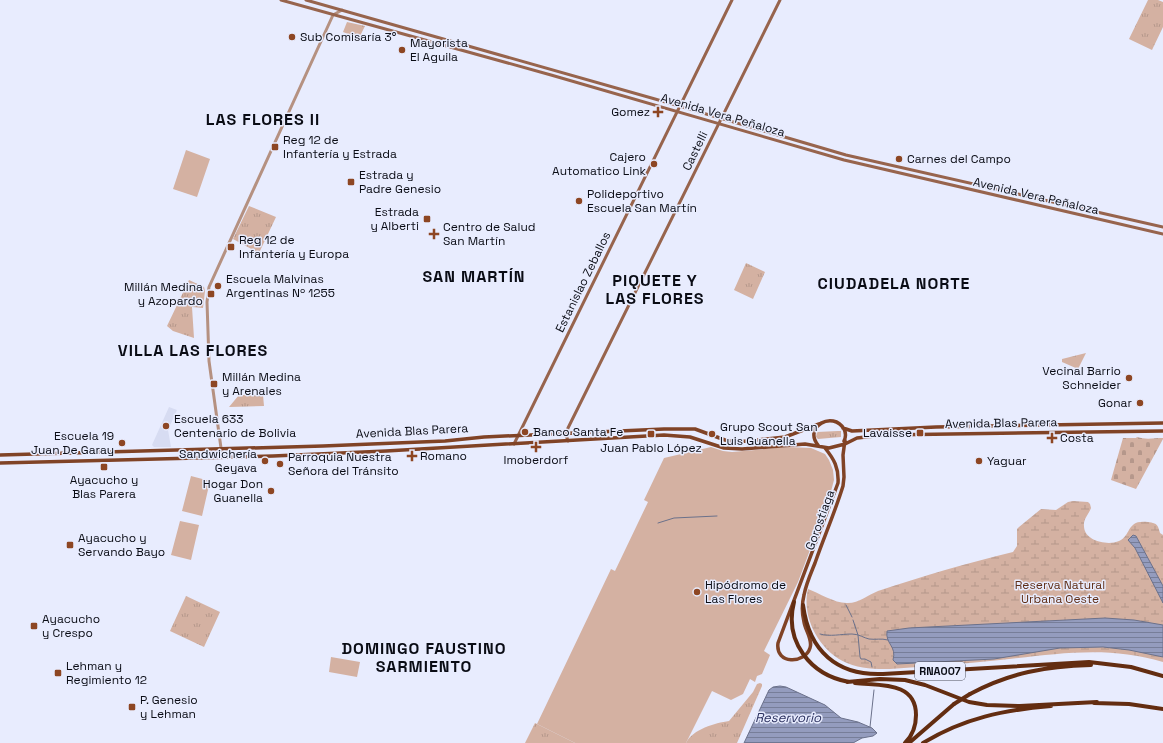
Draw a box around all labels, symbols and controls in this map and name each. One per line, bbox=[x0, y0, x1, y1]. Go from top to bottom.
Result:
place label: Sub Comisaría 3° bbox=[300, 29, 397, 45]
marker: Sub Comisaría 3° bbox=[287, 32, 297, 42]
place label: Mayorista El Aguila bbox=[410, 35, 468, 65]
marker: Mayorista El Aguila bbox=[397, 45, 407, 55]
street label: Avenida Vera Peñaloza bbox=[659, 90, 787, 140]
place label: Gomez bbox=[611, 104, 650, 120]
marker: Gomez bbox=[653, 107, 663, 117]
district label: LAS FLORES II bbox=[206, 109, 320, 130]
street label: Castelli bbox=[679, 129, 711, 173]
place label: Reg 12 de Infantería y Estrada bbox=[283, 132, 397, 162]
marker: Reg 12 de Infantería y Estrada bbox=[270, 142, 280, 152]
place label: Cajero Automatico Link bbox=[552, 149, 647, 179]
place label: Carnes del Campo bbox=[907, 151, 1011, 167]
marker: Carnes del Campo bbox=[894, 154, 904, 164]
marker: Cajero Automatico Link bbox=[649, 159, 659, 169]
place label: Estrada y Padre Genesio bbox=[359, 167, 441, 197]
street label: Avenida Vera Peñaloza bbox=[972, 174, 1101, 218]
marker: Estrada y Padre Genesio bbox=[346, 177, 356, 187]
place label: Polideportivo Escuela San Martín bbox=[587, 186, 697, 216]
marker: Polideportivo Escuela San Martín bbox=[574, 196, 584, 206]
place label: Estrada y Alberti bbox=[370, 204, 419, 234]
marker: Estrada y Alberti bbox=[422, 214, 432, 224]
place label: Centro de Salud San Martín bbox=[443, 219, 536, 249]
marker: Centro de Salud San Martín bbox=[428, 228, 440, 240]
street label: Estanislao Zeballos bbox=[552, 229, 614, 335]
place label: Reg 12 de Infantería y Europa bbox=[239, 232, 349, 262]
marker: Reg 12 de Infantería y Europa bbox=[226, 242, 236, 252]
district label: SAN MARTÍN bbox=[422, 266, 526, 287]
district label: PIQUETE Y LAS FLORES bbox=[606, 270, 704, 309]
place label: Escuela Malvinas Argentinas Nº 1255 bbox=[226, 271, 335, 301]
district label: CIUDADELA NORTE bbox=[818, 273, 970, 294]
place label: Millán Medina y Azopardo bbox=[124, 279, 203, 309]
marker: Escuela Malvinas Argentinas Nº 1255 bbox=[213, 281, 223, 291]
marker: Millán Medina y Azopardo bbox=[206, 289, 216, 299]
district label: VILLA LAS FLORES bbox=[118, 340, 268, 361]
place label: Vecinal Barrio Schneider bbox=[1042, 363, 1121, 393]
place label: Millán Medina y Arenales bbox=[222, 369, 301, 399]
marker: Vecinal Barrio Schneider bbox=[1124, 373, 1134, 383]
marker: Millán Medina y Arenales bbox=[209, 379, 219, 389]
place label: Gonar bbox=[1098, 395, 1132, 411]
marker: Gonar bbox=[1135, 398, 1145, 408]
place label: Escuela 633 Centenario de Bolivia bbox=[174, 411, 296, 441]
street label: Avenida Blas Parera bbox=[945, 414, 1057, 432]
place label: Grupo Scout San Luis Guanella bbox=[720, 419, 818, 449]
street label: Avenida Blas Parera bbox=[355, 420, 469, 442]
marker: Escuela 633 Centenario de Bolivia bbox=[161, 421, 171, 431]
place label: Banco Santa Fe bbox=[533, 424, 623, 440]
place label: Lavaisse bbox=[863, 425, 912, 441]
marker: Banco Santa Fe bbox=[520, 427, 530, 437]
place label: Escuela 19 Juan De Garay bbox=[31, 428, 114, 458]
marker: Lavaisse bbox=[915, 428, 925, 438]
marker: Juan Pablo López bbox=[646, 429, 656, 439]
marker: Grupo Scout San Luis Guanella bbox=[707, 429, 717, 439]
place label: Costa bbox=[1060, 430, 1094, 446]
marker: Costa bbox=[1047, 433, 1057, 443]
marker: Escuela 19 Juan De Garay bbox=[117, 438, 127, 448]
place label: Juan Pablo López bbox=[600, 440, 702, 456]
marker: Imoberdorf bbox=[531, 442, 541, 452]
place label: Sandwichería Geyava bbox=[179, 446, 257, 476]
place label: Romano bbox=[420, 448, 467, 464]
place label: Parroquia Nuestra Señora del Tránsito bbox=[288, 449, 399, 479]
marker: Romano bbox=[407, 451, 417, 461]
place label: Imoberdorf bbox=[504, 452, 568, 468]
place label: Yaguar bbox=[987, 453, 1027, 469]
marker: Sandwichería Geyava bbox=[260, 456, 270, 466]
marker: Yaguar bbox=[974, 456, 984, 466]
marker: Parroquia Nuestra Señora del Tránsito bbox=[275, 459, 285, 469]
marker: Ayacucho y Blas Parera bbox=[99, 462, 109, 472]
place label: Ayacucho y Blas Parera bbox=[70, 472, 138, 502]
place label: Hogar Don Guanella bbox=[203, 476, 263, 506]
marker: Hogar Don Guanella bbox=[266, 486, 276, 496]
street label: Gorostiaga bbox=[802, 488, 838, 552]
place label: Ayacucho y Servando Bayo bbox=[78, 530, 165, 560]
marker: Ayacucho y Servando Bayo bbox=[65, 540, 75, 550]
place label: Hipódromo de Las Flores bbox=[705, 577, 786, 607]
park label: Reserva Natural Urbana Oeste bbox=[1015, 577, 1105, 607]
marker: Hipódromo de Las Flores bbox=[692, 587, 702, 597]
place label: Ayacucho y Crespo bbox=[42, 611, 100, 641]
marker: Ayacucho y Crespo bbox=[29, 621, 39, 631]
district label: DOMINGO FAUSTINO SARMIENTO bbox=[341, 638, 507, 677]
place label: Lehman y Regimiento 12 bbox=[66, 658, 147, 688]
road number: RNA007 bbox=[915, 662, 965, 680]
marker: Lehman y Regimiento 12 bbox=[53, 668, 63, 678]
place label: P. Genesio y Lehman bbox=[140, 692, 198, 722]
marker: P. Genesio y Lehman bbox=[127, 702, 137, 712]
water label: Reservorio bbox=[755, 709, 822, 726]

